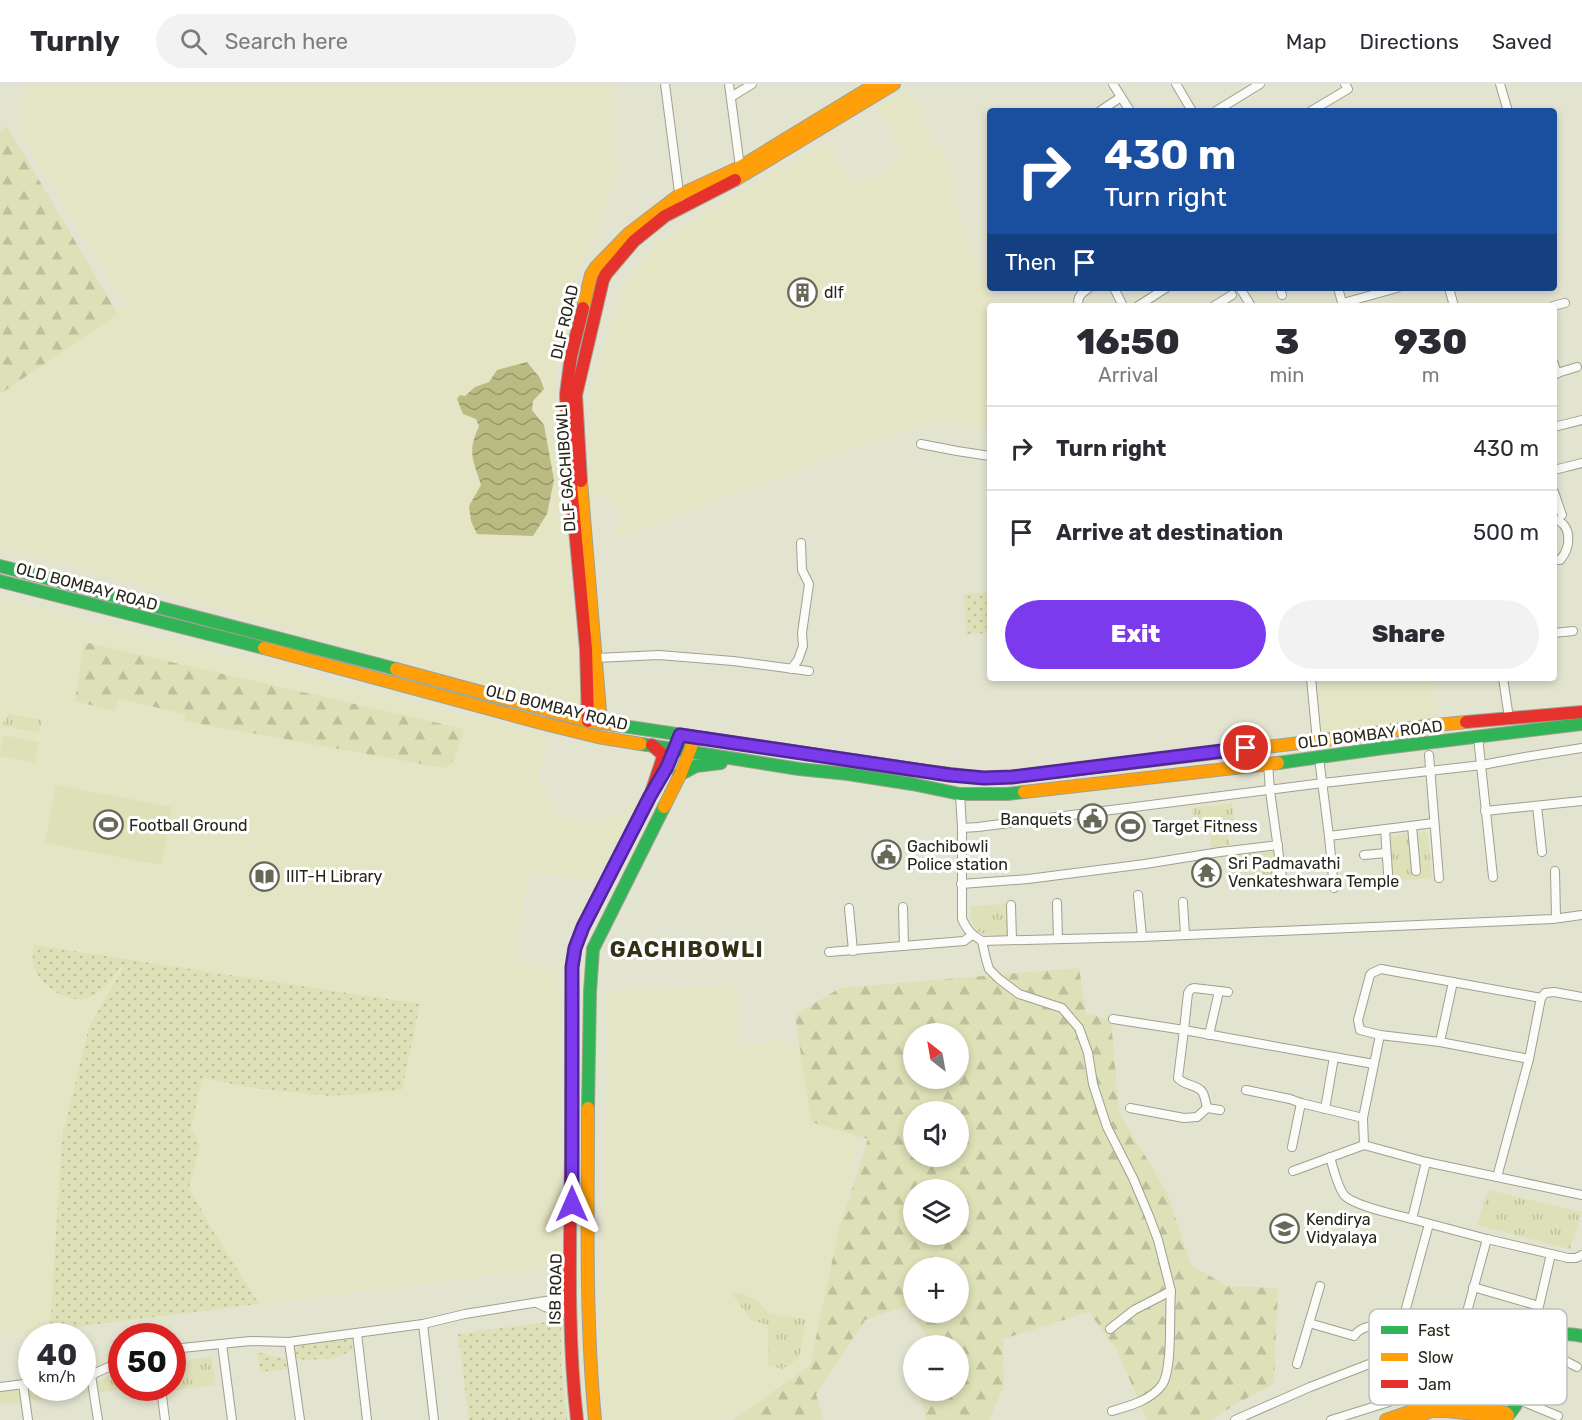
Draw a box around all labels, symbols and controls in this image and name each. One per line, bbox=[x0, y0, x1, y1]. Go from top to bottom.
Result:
search box bbox=[156, 14, 576, 68]
text: Turnly bbox=[30, 25, 120, 58]
icon: search bbox=[177, 25, 210, 58]
text: Search here bbox=[225, 28, 348, 55]
text: Map bbox=[1286, 29, 1327, 54]
text: Directions bbox=[1360, 29, 1459, 54]
text: Saved bbox=[1492, 29, 1552, 54]
text: 430 m bbox=[1104, 130, 1236, 180]
icon: right bbox=[1005, 132, 1083, 210]
text: Turn right bbox=[1104, 181, 1227, 213]
icon: arrive bbox=[1068, 246, 1101, 279]
text: Then bbox=[1005, 249, 1056, 276]
building icon: dlf bbox=[787, 276, 819, 308]
street label: DLF ROAD bbox=[547, 283, 582, 361]
place label: dlf bbox=[824, 283, 844, 302]
text: 16:50 bbox=[1077, 320, 1180, 363]
text: 3 bbox=[1275, 320, 1299, 363]
text: 930 bbox=[1394, 320, 1467, 363]
text: Arrival bbox=[1098, 363, 1158, 387]
text: min bbox=[1270, 363, 1304, 387]
text: m bbox=[1422, 363, 1440, 387]
street label: DLF GACHIBOWLI bbox=[552, 403, 579, 533]
icon: right bbox=[1005, 432, 1038, 465]
text: Turn right bbox=[1056, 435, 1166, 462]
text: 430 m bbox=[1473, 435, 1539, 462]
icon: arrive bbox=[1005, 516, 1038, 549]
text: Arrive at destination bbox=[1056, 519, 1283, 546]
text: 500 m bbox=[1473, 519, 1539, 546]
street label: OLD BOMBAY ROAD bbox=[14, 558, 160, 615]
button: Exit bbox=[1005, 600, 1266, 669]
button: Share bbox=[1278, 600, 1539, 669]
street label: OLD BOMBAY ROAD bbox=[484, 681, 630, 734]
street label: OLD BOMBAY ROAD bbox=[1297, 716, 1444, 753]
pin bbox=[1220, 722, 1271, 773]
icon: arrive bbox=[1229, 731, 1262, 764]
public building icon: Banquets bbox=[1077, 803, 1109, 835]
sports icon: Football Ground bbox=[92, 809, 124, 841]
place label: Banquets bbox=[1000, 810, 1072, 829]
sports icon: Target Fitness bbox=[1115, 810, 1147, 842]
place label: Football Ground bbox=[129, 816, 248, 835]
place label: Target Fitness bbox=[1152, 817, 1258, 836]
place label: Gachibowli Police station bbox=[907, 837, 1008, 874]
public building icon: Gachibowli Police station bbox=[870, 839, 902, 871]
place label: Sri Padmavathi Venkateshwara Temple bbox=[1228, 854, 1399, 891]
temple icon: Sri Padmavathi Venkateshwara Temple bbox=[1191, 856, 1223, 888]
library icon: IIIT-H Library bbox=[249, 860, 281, 892]
place label: IIIT-H Library bbox=[286, 867, 383, 886]
district label: GACHIBOWLI bbox=[610, 936, 764, 963]
north arrow bbox=[903, 1023, 969, 1089]
map controls bbox=[903, 1023, 969, 1401]
button: sound bbox=[903, 1101, 969, 1167]
position arrow bbox=[540, 1172, 604, 1236]
button: layers bbox=[903, 1179, 969, 1245]
place label: Kendirya Vidyalaya bbox=[1306, 1210, 1377, 1247]
school or university icon: Kendirya Vidyalaya bbox=[1269, 1212, 1301, 1244]
street label: ISB ROAD bbox=[545, 1253, 566, 1325]
button: + bbox=[903, 1257, 969, 1323]
legend bbox=[1369, 1309, 1567, 1405]
text: Fast bbox=[1418, 1321, 1450, 1340]
speed limit sign: 50 bbox=[108, 1323, 186, 1401]
button: − bbox=[903, 1335, 969, 1401]
text: 40 bbox=[37, 1337, 77, 1373]
text: Slow bbox=[1418, 1348, 1454, 1367]
text: km/h bbox=[38, 1368, 76, 1386]
text: Jam bbox=[1418, 1375, 1451, 1394]

